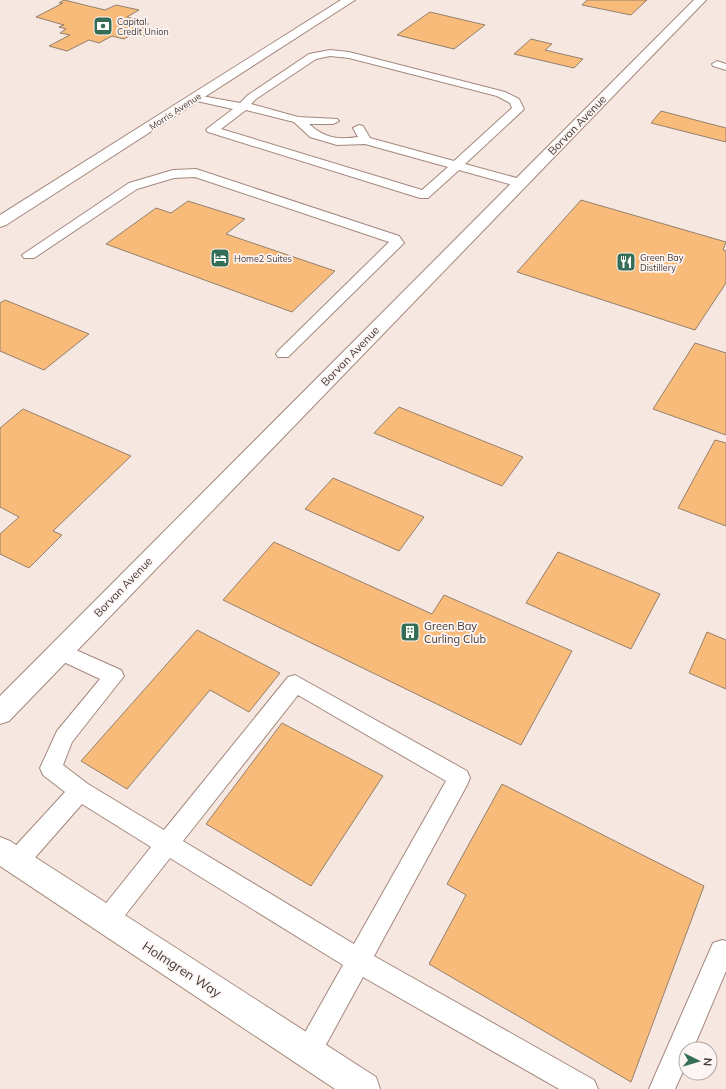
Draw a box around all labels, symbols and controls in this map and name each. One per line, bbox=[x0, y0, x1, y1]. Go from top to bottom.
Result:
bank icon: Capital Credit Union bbox=[92, 15, 114, 37]
place label: Capital Credit Union bbox=[117, 16, 169, 37]
street label: Morris Avenue bbox=[147, 90, 203, 132]
street label: Borvan Avenue bbox=[545, 92, 609, 158]
hotel icon: Home2 Suites bbox=[209, 247, 231, 269]
restaurant icon: Green Bay Distillery bbox=[615, 251, 637, 273]
place label: Green Bay Distillery bbox=[640, 252, 684, 274]
place label: Home2 Suites bbox=[234, 253, 292, 264]
street label: Borvan Avenue bbox=[318, 323, 382, 389]
street label: Borvan Avenue bbox=[91, 554, 155, 620]
place label: Green Bay Curling Club bbox=[424, 619, 486, 646]
building icon: Green Bay Curling Club bbox=[399, 621, 421, 643]
street label: Holmgren Way bbox=[140, 938, 225, 1000]
north arrow bbox=[678, 1041, 718, 1081]
text: N bbox=[701, 1057, 715, 1067]

